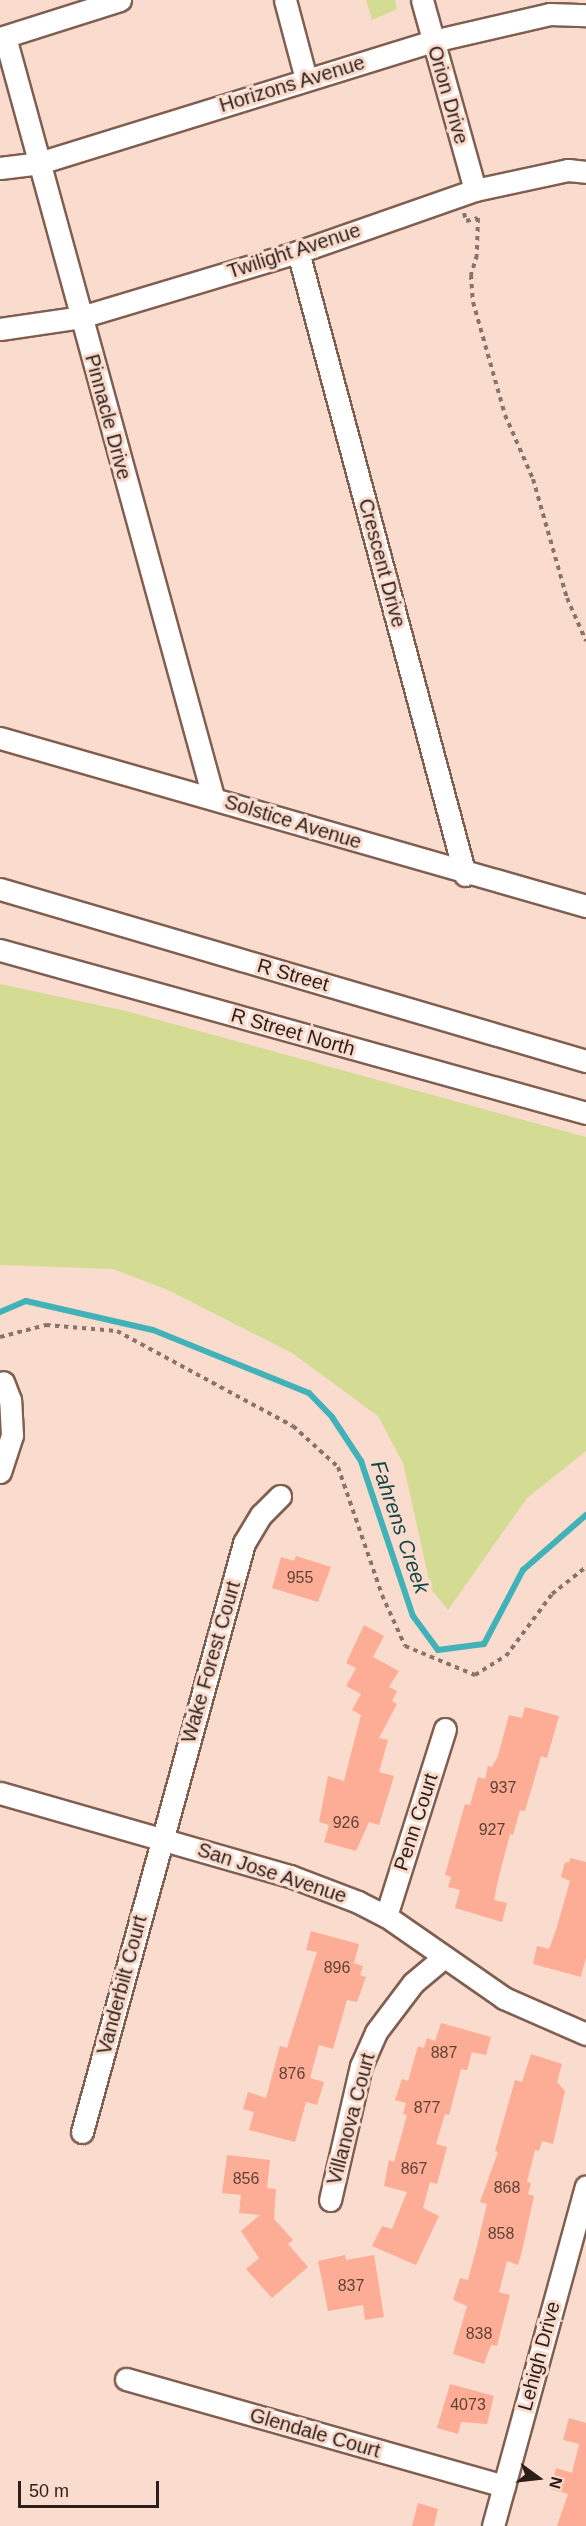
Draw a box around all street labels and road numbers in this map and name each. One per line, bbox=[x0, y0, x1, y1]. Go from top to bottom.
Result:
street label: Orion Drive bbox=[423, 43, 473, 147]
street label: Horizons Avenue bbox=[216, 50, 368, 118]
street label: Twilight Avenue bbox=[224, 218, 364, 284]
street label: Pinnacle Drive bbox=[80, 352, 136, 482]
street label: Crescent Drive bbox=[353, 496, 411, 630]
street label: Solstice Avenue bbox=[221, 790, 365, 854]
street label: R Street bbox=[254, 953, 332, 997]
street label: R Street North bbox=[228, 1003, 358, 1061]
street label: Wake Forest Court bbox=[176, 1578, 246, 1746]
street label: Penn Court bbox=[389, 1770, 443, 1874]
street label: San Jose Avenue bbox=[194, 1837, 350, 1909]
street label: Vanderbilt Court bbox=[92, 1913, 152, 2057]
street label: Villanova Court bbox=[322, 2051, 380, 2187]
street label: Lehigh Drive bbox=[513, 2299, 565, 2413]
street label: Glendale Court bbox=[247, 2403, 383, 2463]

